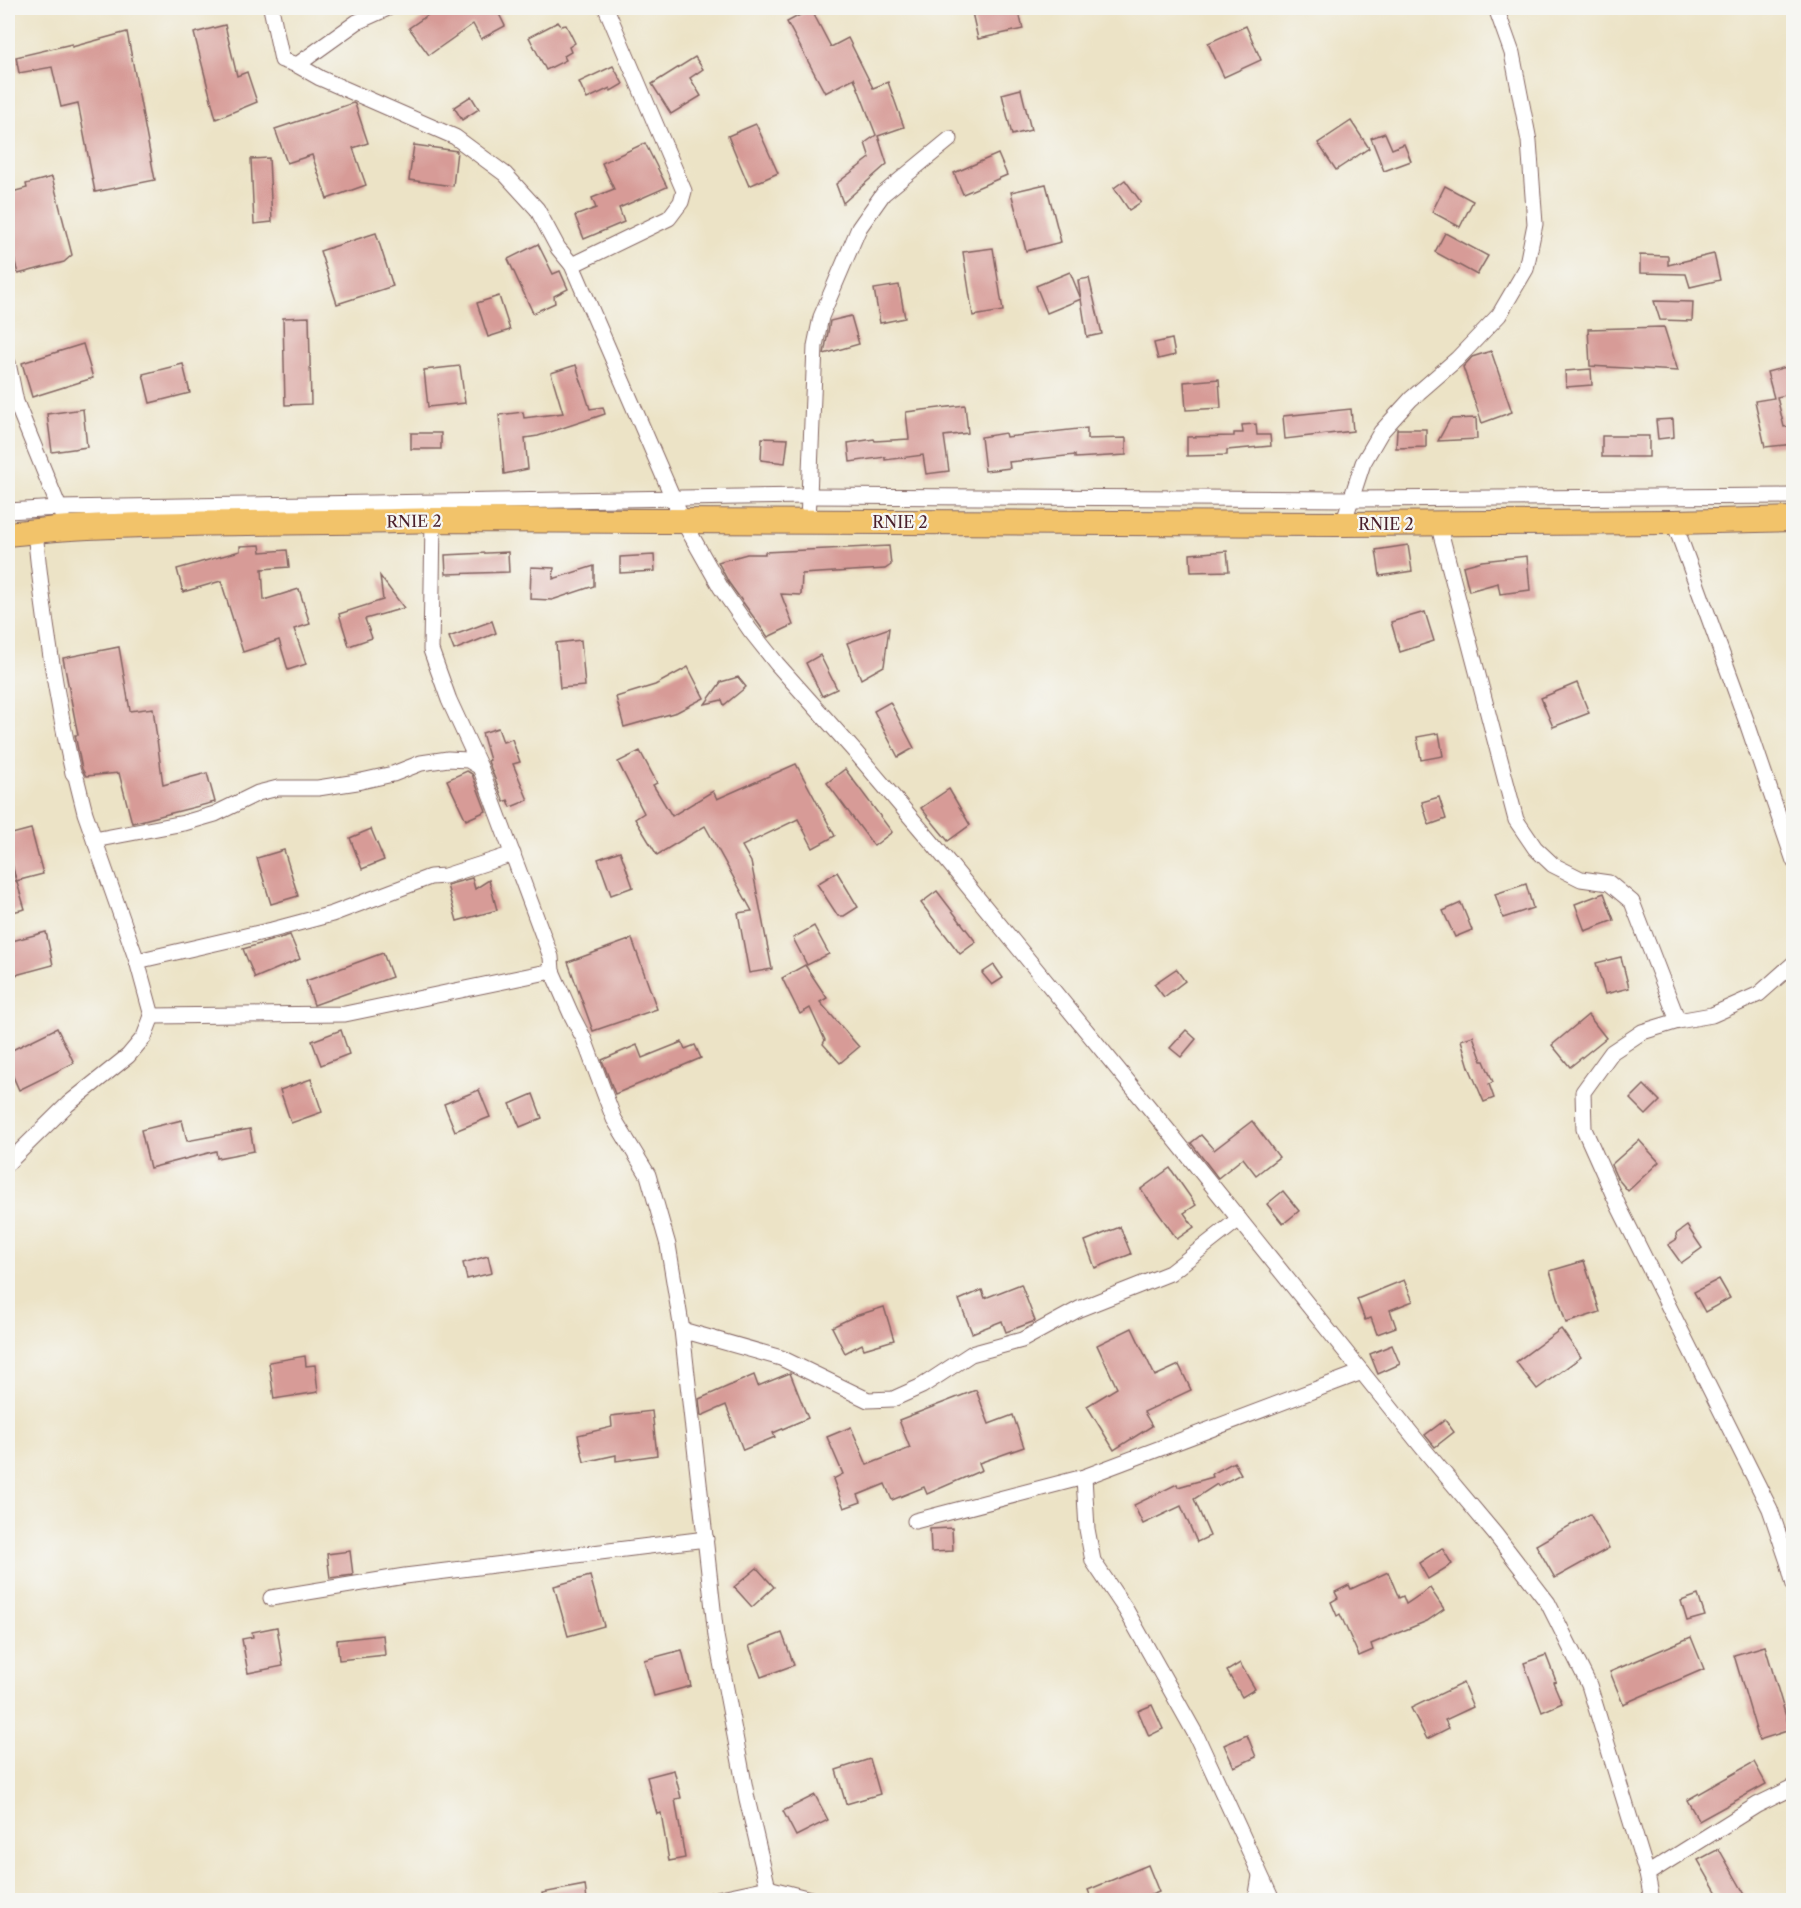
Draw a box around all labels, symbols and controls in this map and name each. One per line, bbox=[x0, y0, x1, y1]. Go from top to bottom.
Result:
street label: RNIE 2 bbox=[386, 511, 442, 531]
street label: RNIE 2 bbox=[872, 512, 928, 532]
street label: RNIE 2 bbox=[1358, 514, 1414, 534]

